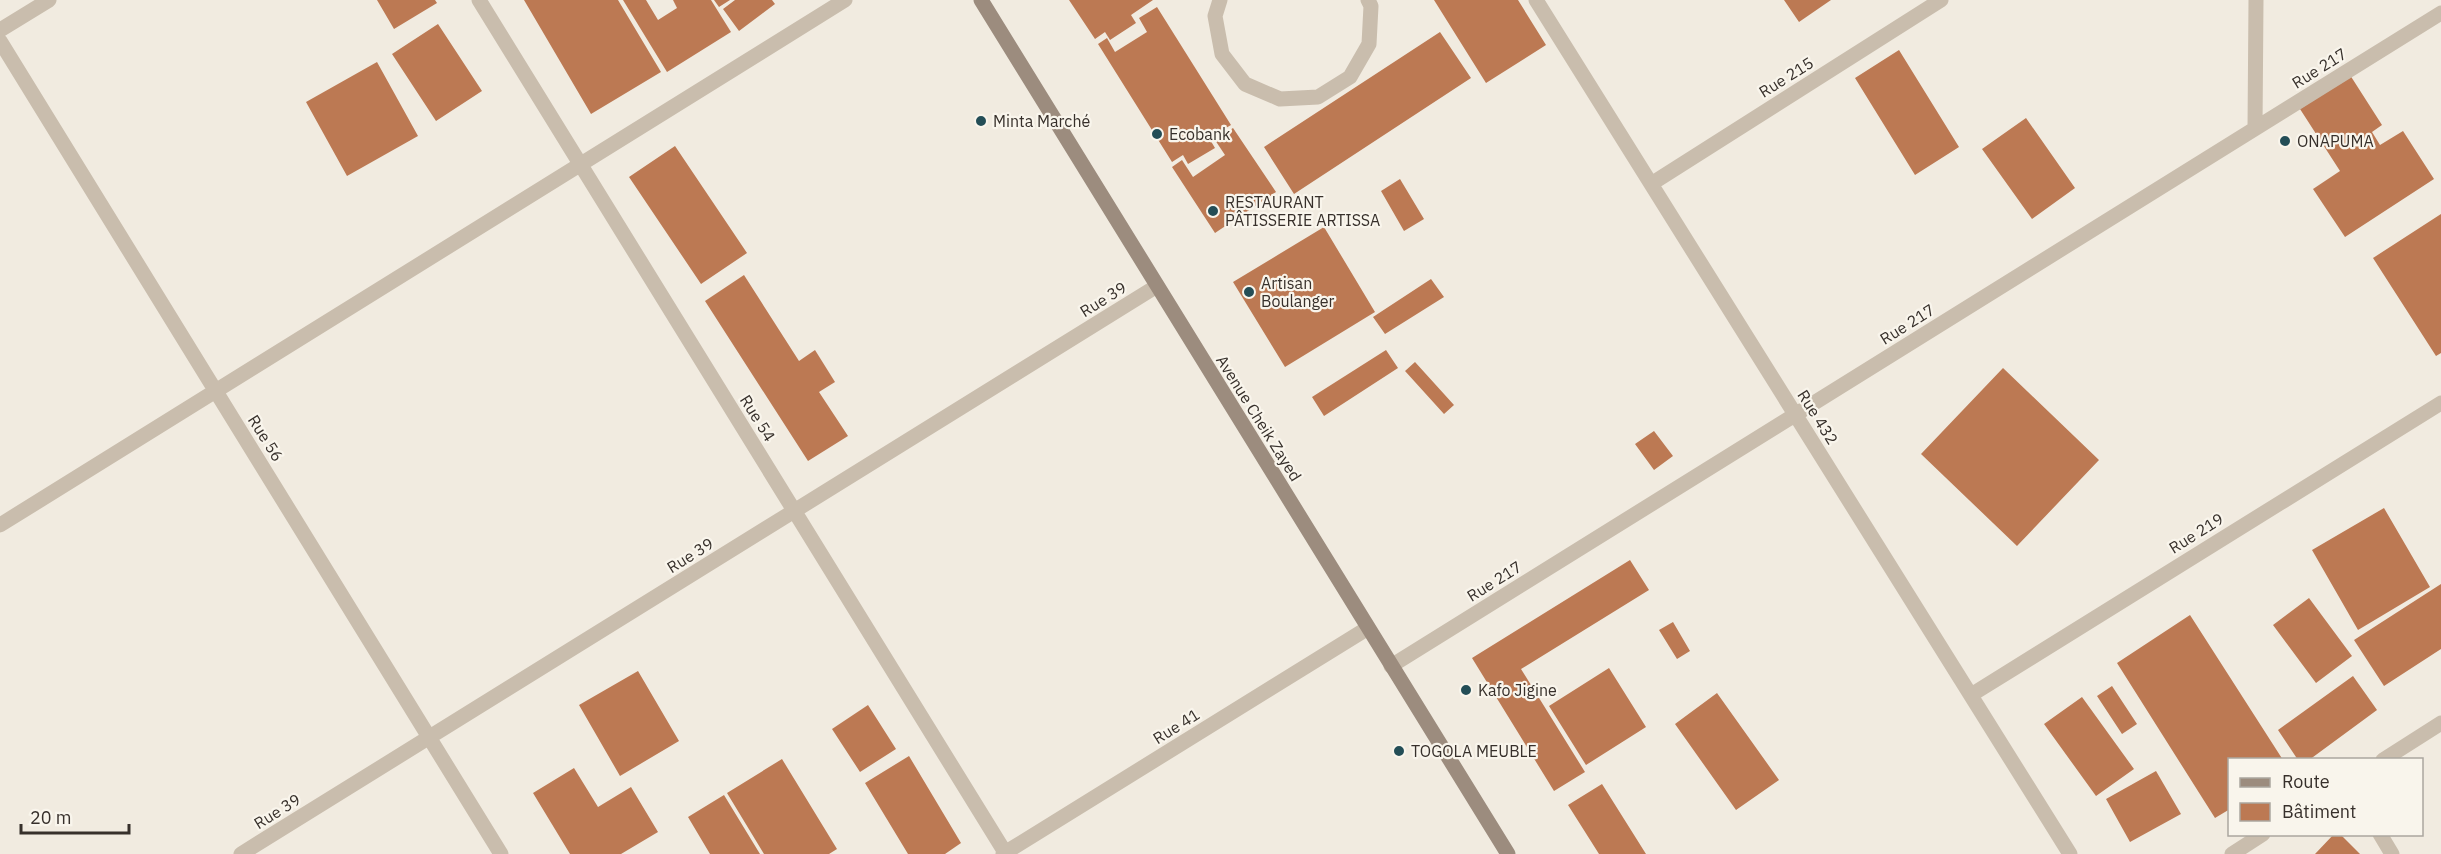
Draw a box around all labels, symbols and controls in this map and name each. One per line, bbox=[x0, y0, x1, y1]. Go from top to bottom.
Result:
street label: Rue 217 bbox=[2288, 43, 2350, 93]
street label: Rue 215 bbox=[1755, 52, 1817, 102]
place label: Minta Marché bbox=[993, 111, 1090, 131]
marker: Minta Marché bbox=[974, 114, 988, 128]
place label: Ecobank bbox=[1169, 124, 1231, 144]
marker: Ecobank bbox=[1150, 127, 1164, 141]
place label: ONAPUMA bbox=[2297, 131, 2374, 151]
marker: ONAPUMA bbox=[2278, 134, 2292, 148]
place label: RESTAURANT PÂTISSERIE ARTISSA bbox=[1225, 192, 1380, 230]
marker: RESTAURANT PÂTISSERIE ARTISSA bbox=[1206, 204, 1220, 218]
place label: Artisan Boulanger bbox=[1261, 273, 1335, 311]
street label: Rue 39 bbox=[1076, 277, 1130, 321]
marker: Artisan Boulanger bbox=[1242, 285, 1256, 299]
street label: Rue 217 bbox=[1876, 299, 1938, 349]
street label: Avenue Cheik Zayed bbox=[1212, 351, 1306, 485]
street label: Rue 432 bbox=[1793, 386, 1843, 448]
street label: Rue 54 bbox=[736, 391, 780, 445]
street label: Rue 56 bbox=[244, 411, 288, 465]
street label: Rue 219 bbox=[2165, 508, 2227, 558]
street label: Rue 39 bbox=[663, 533, 717, 577]
street label: Rue 217 bbox=[1463, 556, 1525, 606]
place label: Kafo Jigine bbox=[1478, 680, 1557, 700]
marker: Kafo Jigine bbox=[1459, 683, 1473, 697]
street label: Rue 41 bbox=[1149, 704, 1203, 748]
place label: TOGOLA MEUBLE bbox=[1411, 741, 1537, 761]
marker: TOGOLA MEUBLE bbox=[1392, 744, 1406, 758]
legend bbox=[2228, 758, 2423, 836]
text: Route bbox=[2282, 770, 2330, 793]
street label: Rue 39 bbox=[250, 789, 304, 833]
scale bar bbox=[21, 797, 129, 835]
text: Bâtiment bbox=[2282, 800, 2356, 823]
text: 20 m bbox=[30, 806, 72, 829]

